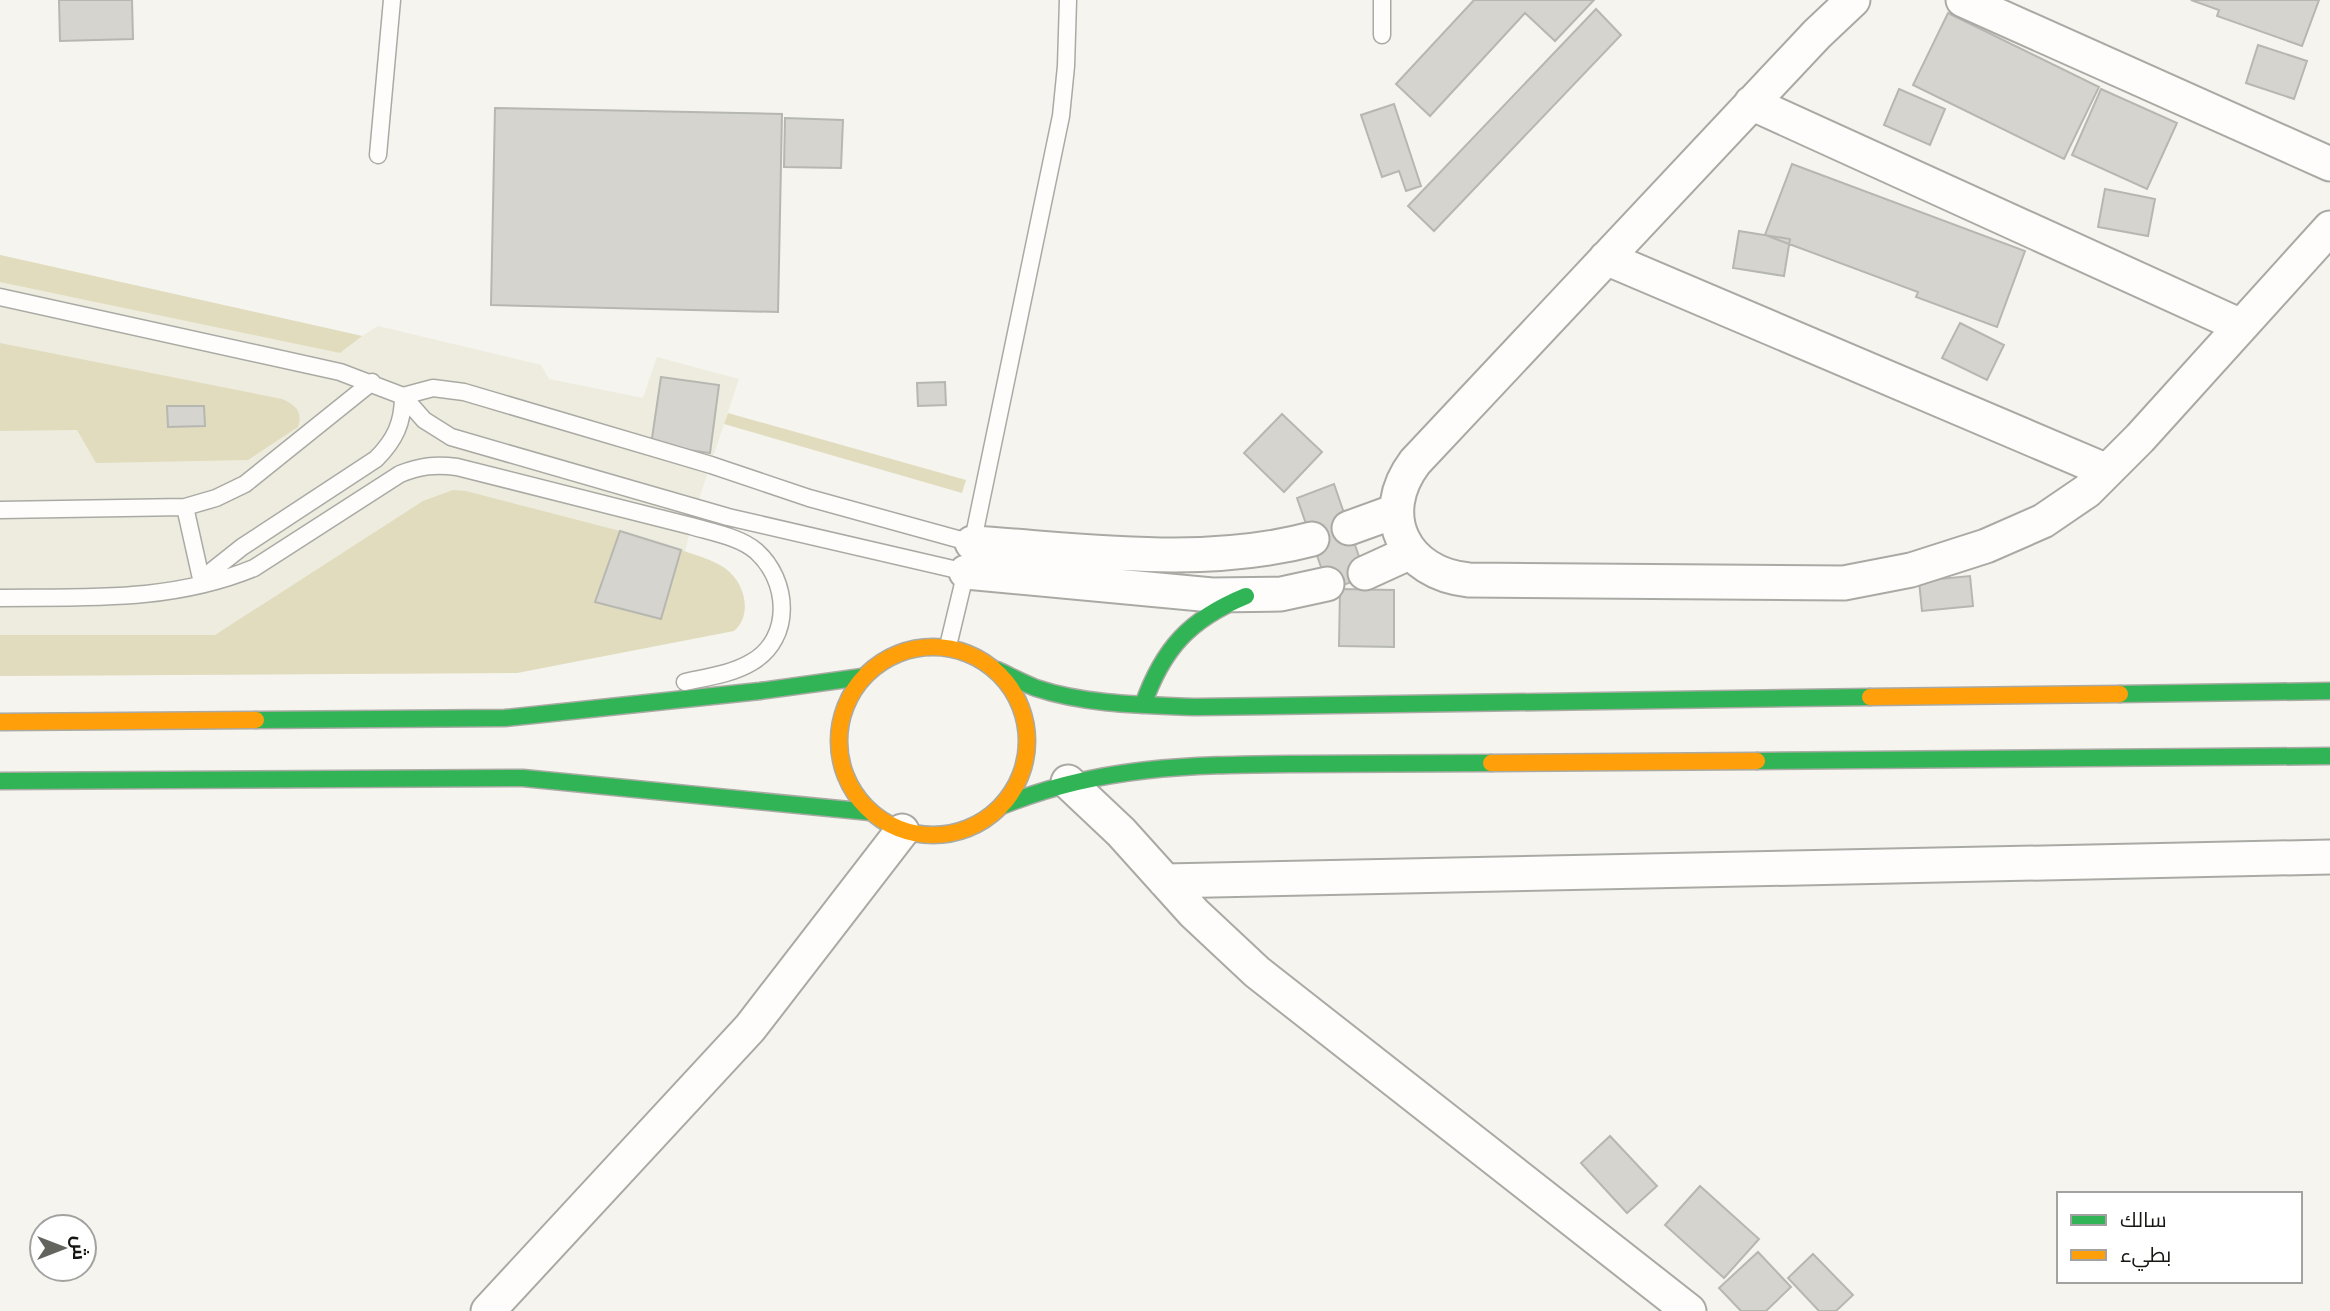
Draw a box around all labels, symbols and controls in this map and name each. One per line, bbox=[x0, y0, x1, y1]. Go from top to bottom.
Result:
legend bbox=[2057, 1192, 2302, 1283]
text: سالك bbox=[2120, 1208, 2167, 1232]
north arrow bbox=[28, 1213, 98, 1283]
text: ش bbox=[68, 1236, 90, 1260]
text: بطيء bbox=[2120, 1243, 2171, 1271]

